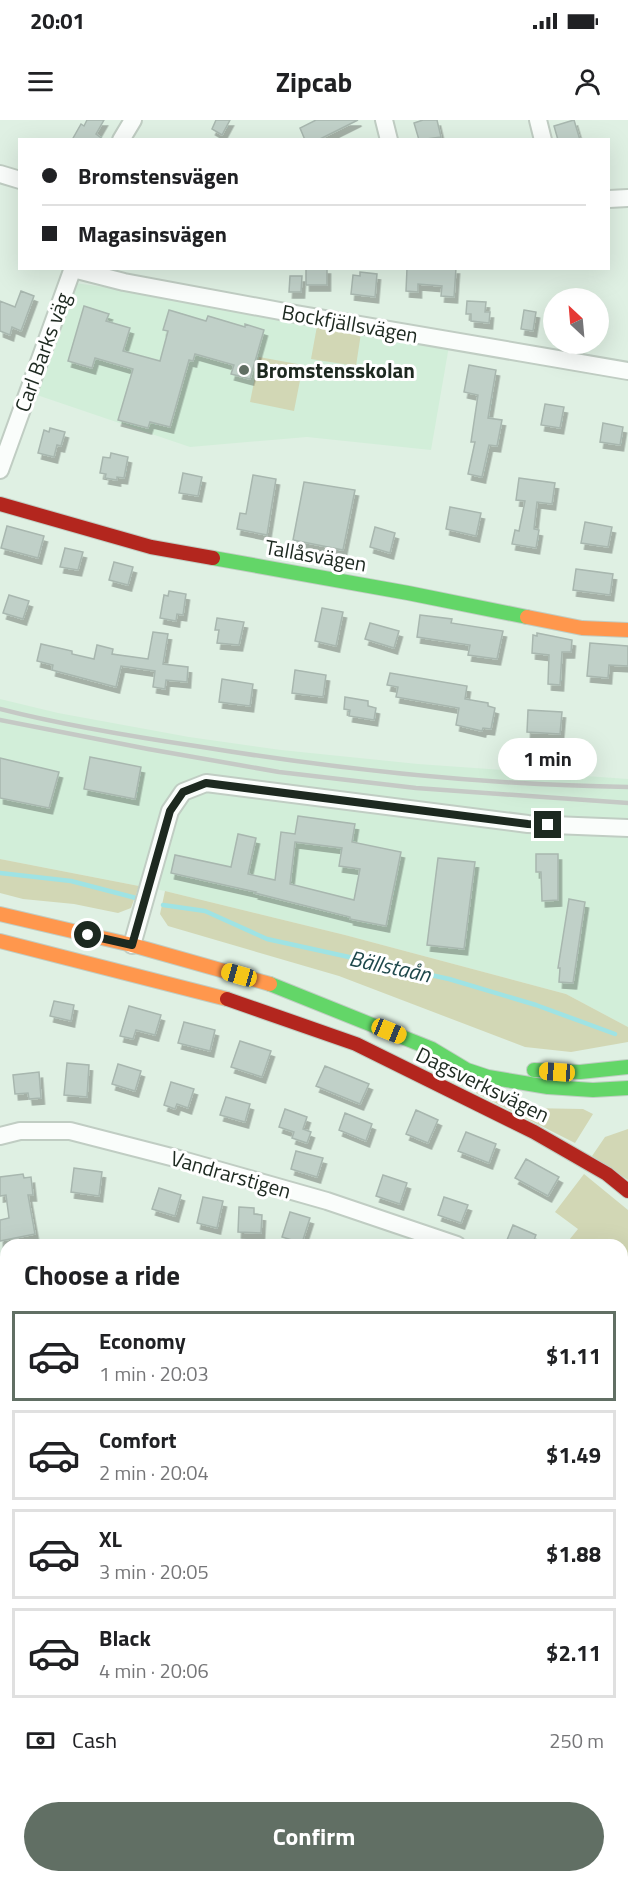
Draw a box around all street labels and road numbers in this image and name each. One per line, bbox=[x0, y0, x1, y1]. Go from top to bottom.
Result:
street label: Carl Barks väg bbox=[6, 288, 78, 416]
street label: Bockfjällsvägen bbox=[279, 295, 421, 351]
street label: Tallåsvägen bbox=[263, 530, 369, 580]
street label: Dagsverksvägen bbox=[411, 1038, 555, 1130]
street label: Vandrarstigen bbox=[167, 1142, 295, 1206]

